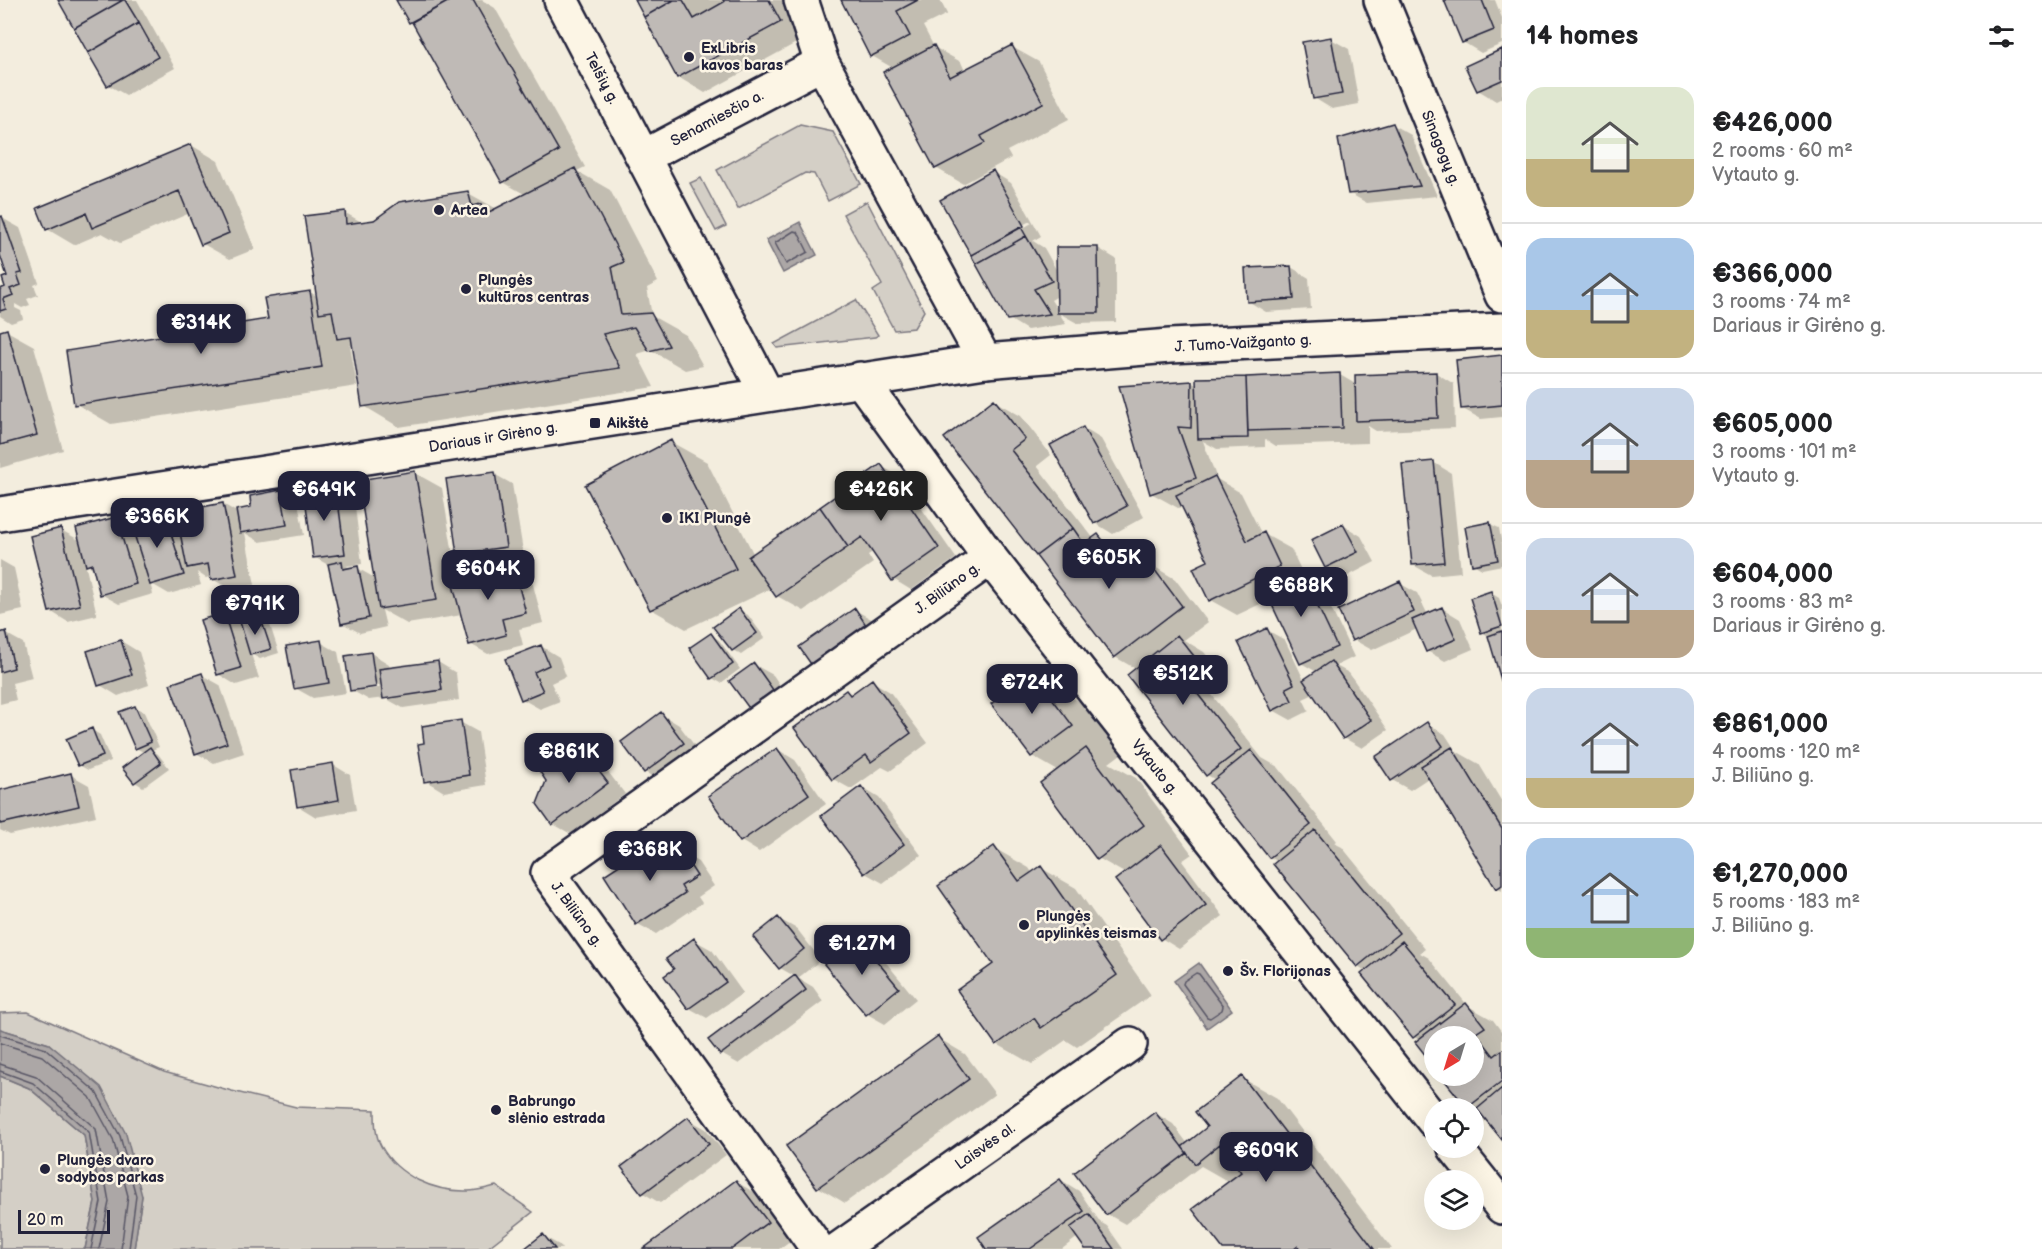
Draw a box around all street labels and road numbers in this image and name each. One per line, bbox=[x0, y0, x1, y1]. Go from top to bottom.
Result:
street label: Telšių g. bbox=[580, 49, 623, 107]
street label: Senamiesčio a. bbox=[667, 86, 767, 151]
street label: Sinagogų g. bbox=[1417, 108, 1464, 189]
street label: J. Tumo-Vaižganto g. bbox=[1174, 330, 1312, 357]
street label: Dariaus ir Girėno g. bbox=[427, 418, 559, 457]
street label: J. Biliūno g. bbox=[911, 558, 984, 618]
street label: Vytauto g. bbox=[1127, 736, 1182, 799]
street label: J. Biliūno g. bbox=[547, 878, 607, 951]
street label: Laisvės al. bbox=[952, 1119, 1019, 1174]

